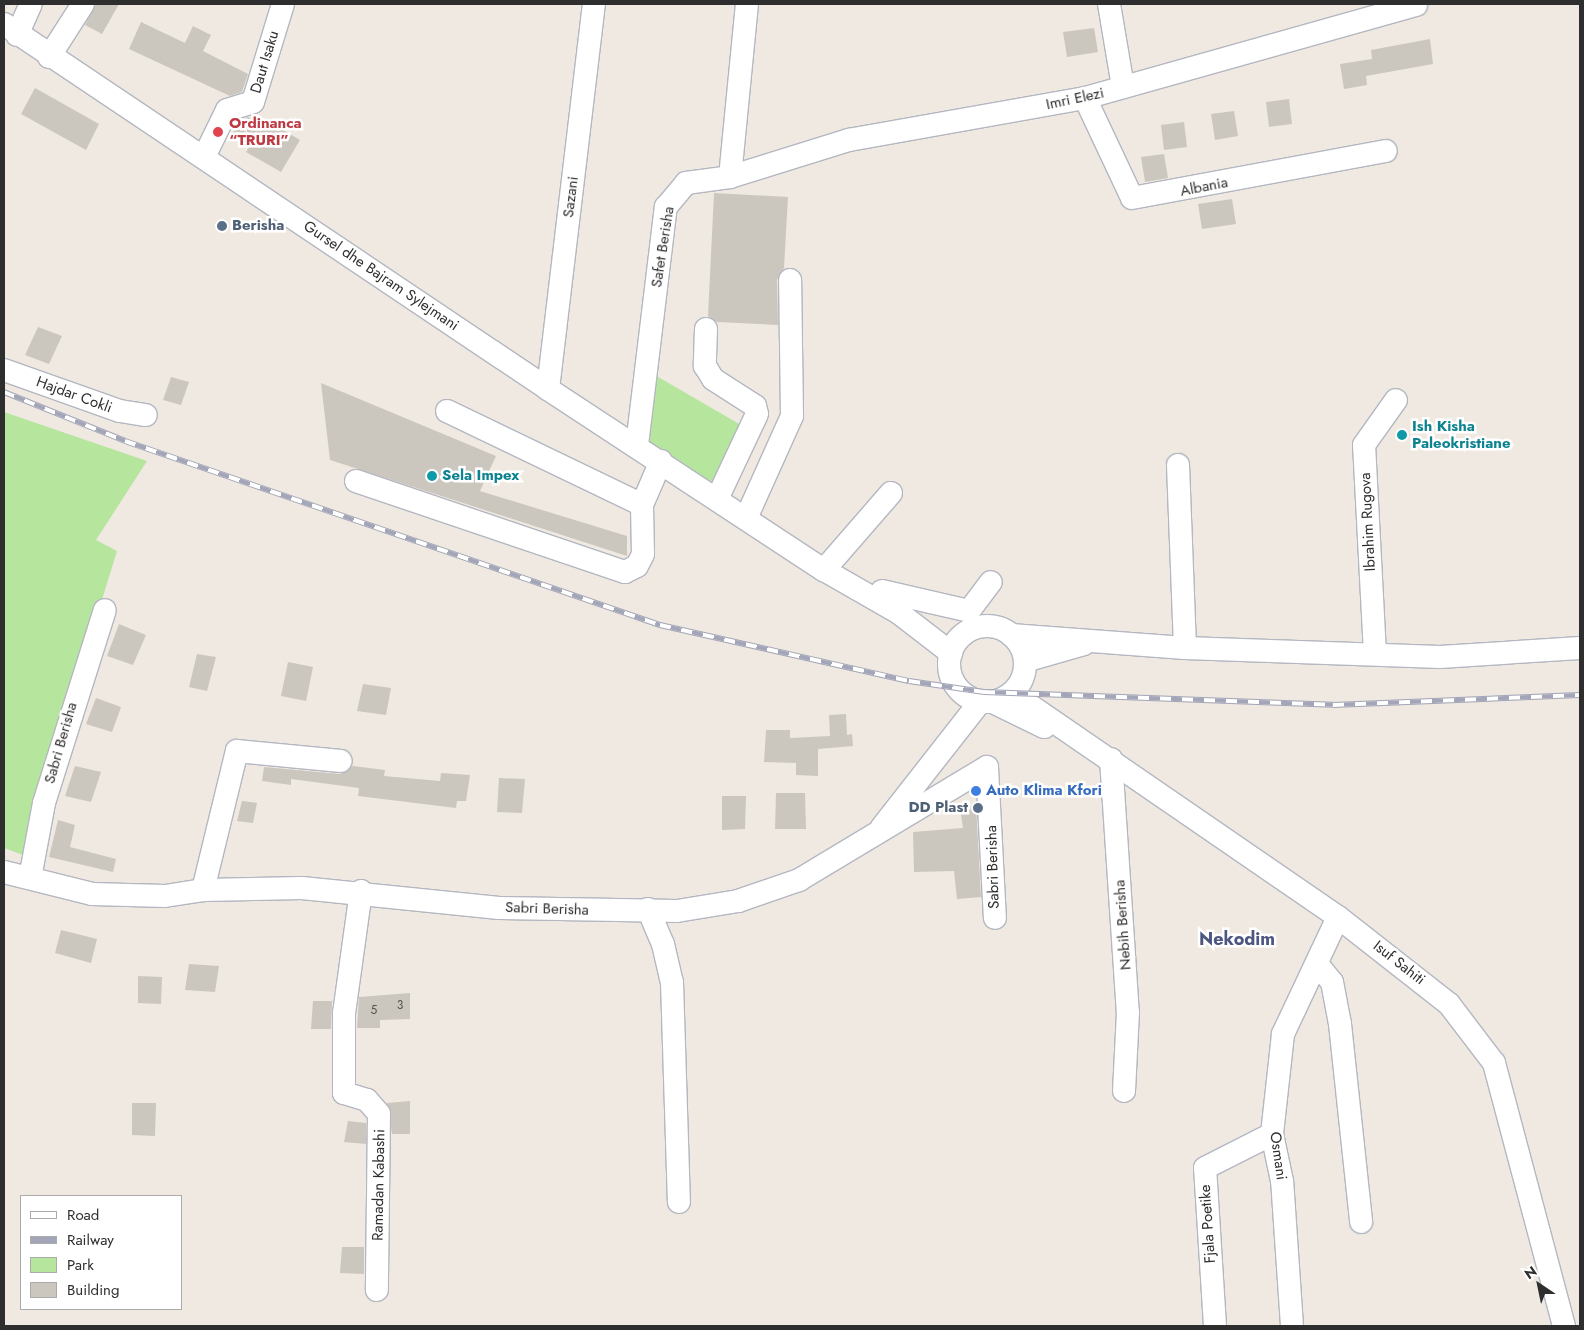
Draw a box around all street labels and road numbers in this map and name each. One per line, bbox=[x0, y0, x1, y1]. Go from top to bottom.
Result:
street label: Daut Isaku bbox=[247, 28, 283, 96]
street label: Imri Elezi bbox=[1044, 84, 1106, 114]
street label: Albania bbox=[1179, 174, 1229, 200]
street label: Sazani bbox=[560, 175, 582, 219]
street label: Safet Berisha bbox=[648, 205, 678, 289]
street label: Gursel dhe Bajram Sylejmani bbox=[300, 217, 462, 335]
street label: Hajdar Cokli bbox=[34, 373, 114, 417]
street label: Ibrahim Rugova bbox=[1356, 472, 1380, 572]
street label: Sabri Berisha bbox=[41, 700, 81, 786]
street label: Sabri Berisha bbox=[983, 825, 1003, 909]
street label: Nebih Berisha bbox=[1111, 879, 1135, 971]
street label: Sabri Berisha bbox=[505, 899, 589, 919]
street label: Isuf Sahiti bbox=[1369, 937, 1429, 989]
street label: Ramadan Kabashi bbox=[369, 1129, 389, 1241]
street label: Osmani bbox=[1266, 1131, 1290, 1181]
street label: Fjala Poetike bbox=[1196, 1184, 1220, 1264]

